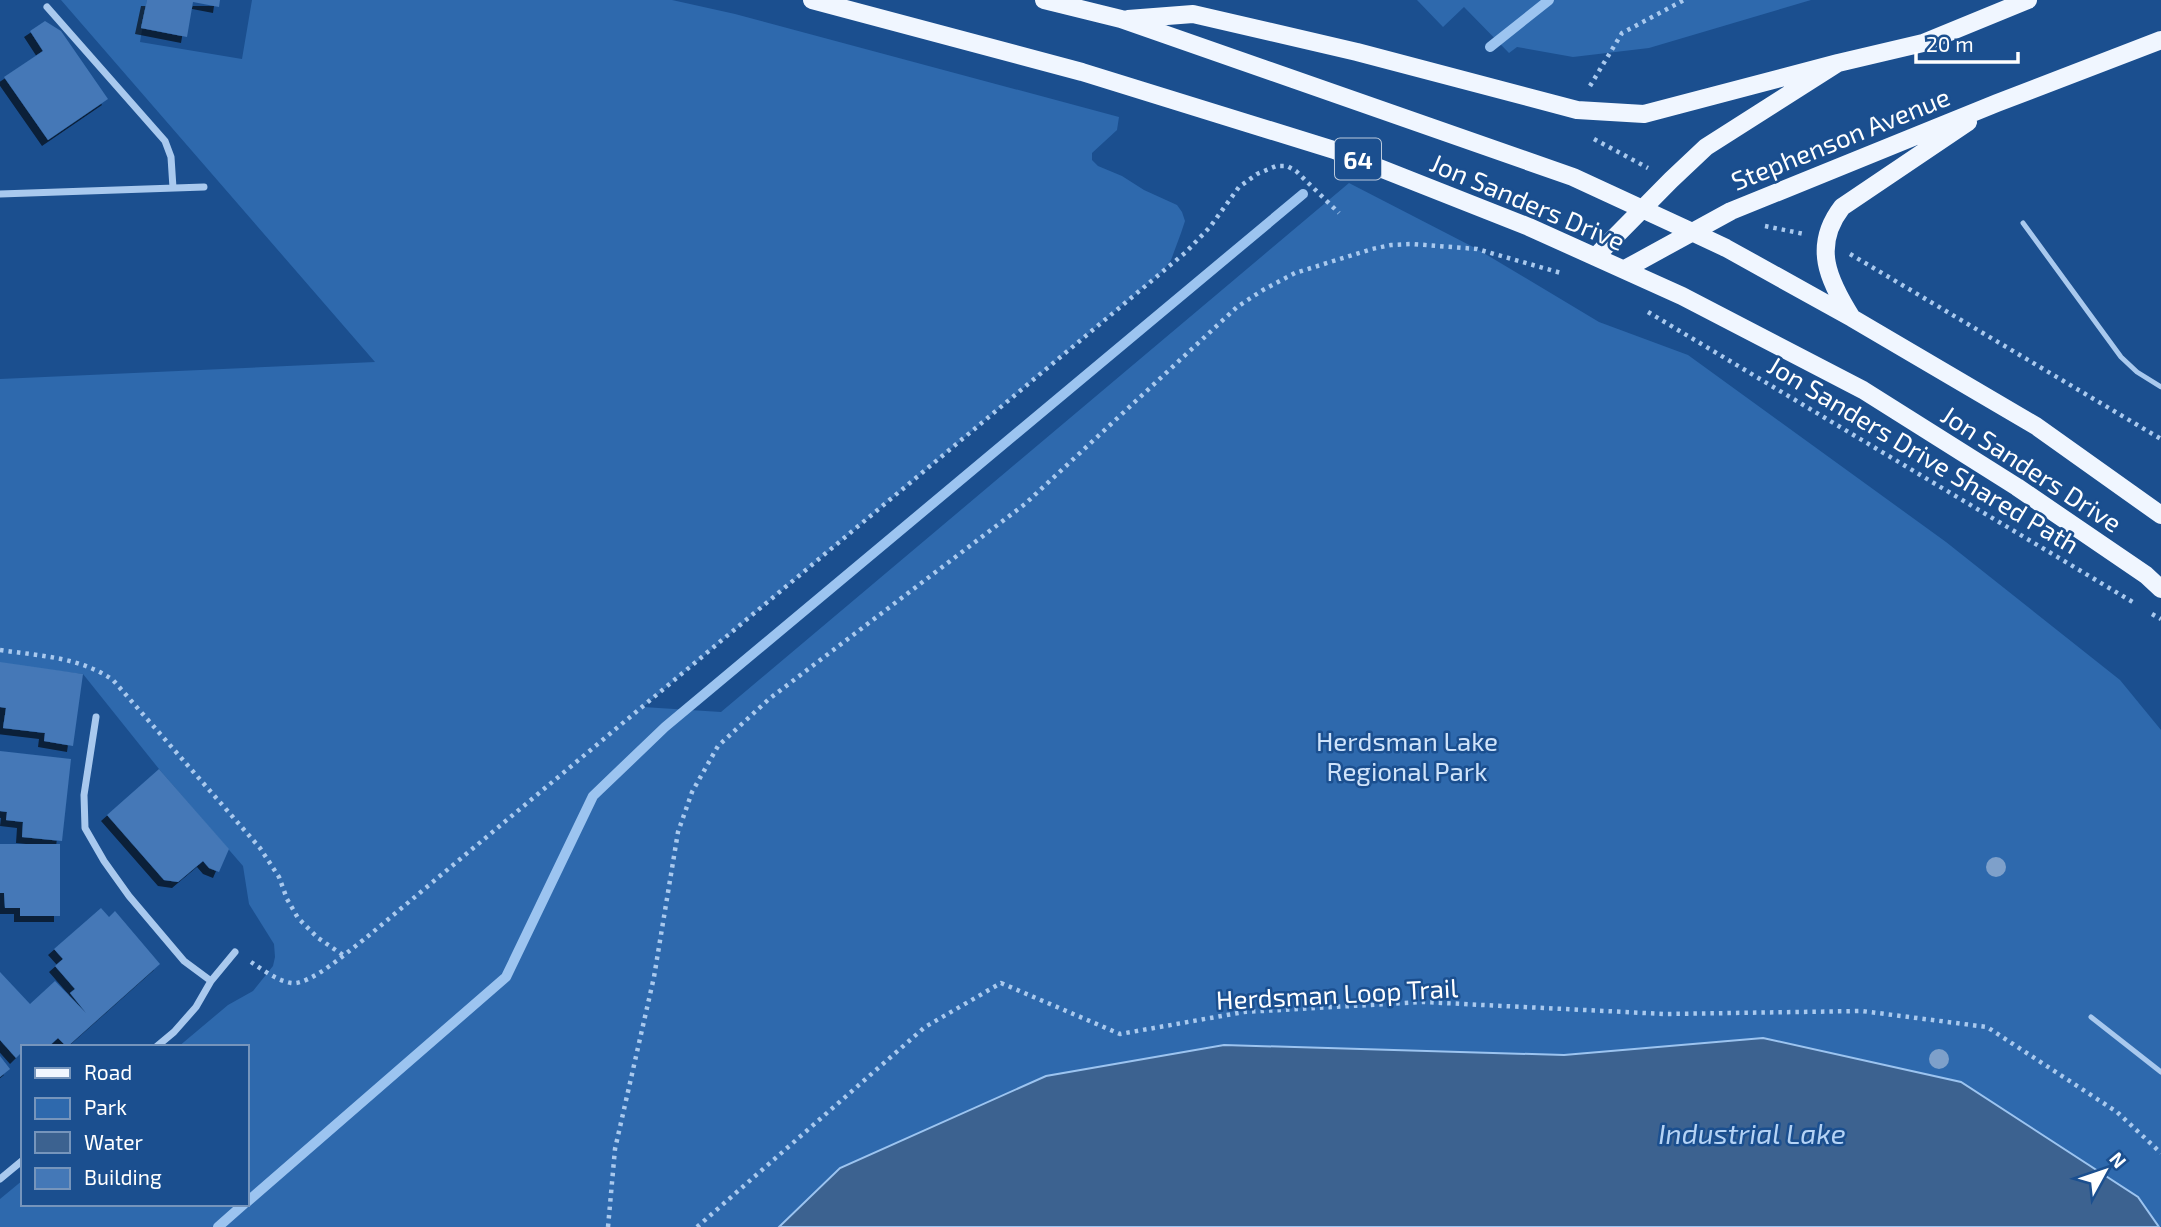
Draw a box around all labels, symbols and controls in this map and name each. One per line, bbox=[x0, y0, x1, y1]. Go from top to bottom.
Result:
scale bar bbox=[1916, 21, 2018, 65]
text: 20 m bbox=[1926, 31, 1974, 56]
street label: Stephenson Avenue bbox=[1726, 80, 1954, 196]
road number: 64 bbox=[1335, 139, 1381, 180]
street label: Jon Sanders Drive bbox=[1426, 146, 1630, 256]
street label: Jon Sanders Drive Shared Path bbox=[1763, 349, 2085, 559]
street label: Jon Sanders Drive bbox=[1936, 398, 2128, 538]
park label: Herdsman Lake Regional Park bbox=[1316, 725, 1498, 786]
street label: Herdsman Loop Trail bbox=[1215, 971, 1459, 1015]
legend bbox=[21, 1045, 248, 1206]
text: Road bbox=[84, 1059, 132, 1084]
text: Park bbox=[84, 1094, 127, 1119]
water label: Industrial Lake bbox=[1658, 1116, 1846, 1150]
text: Water bbox=[84, 1129, 143, 1154]
north arrow bbox=[2070, 1136, 2140, 1206]
text: N bbox=[2105, 1147, 2132, 1172]
text: Building bbox=[84, 1164, 162, 1189]

